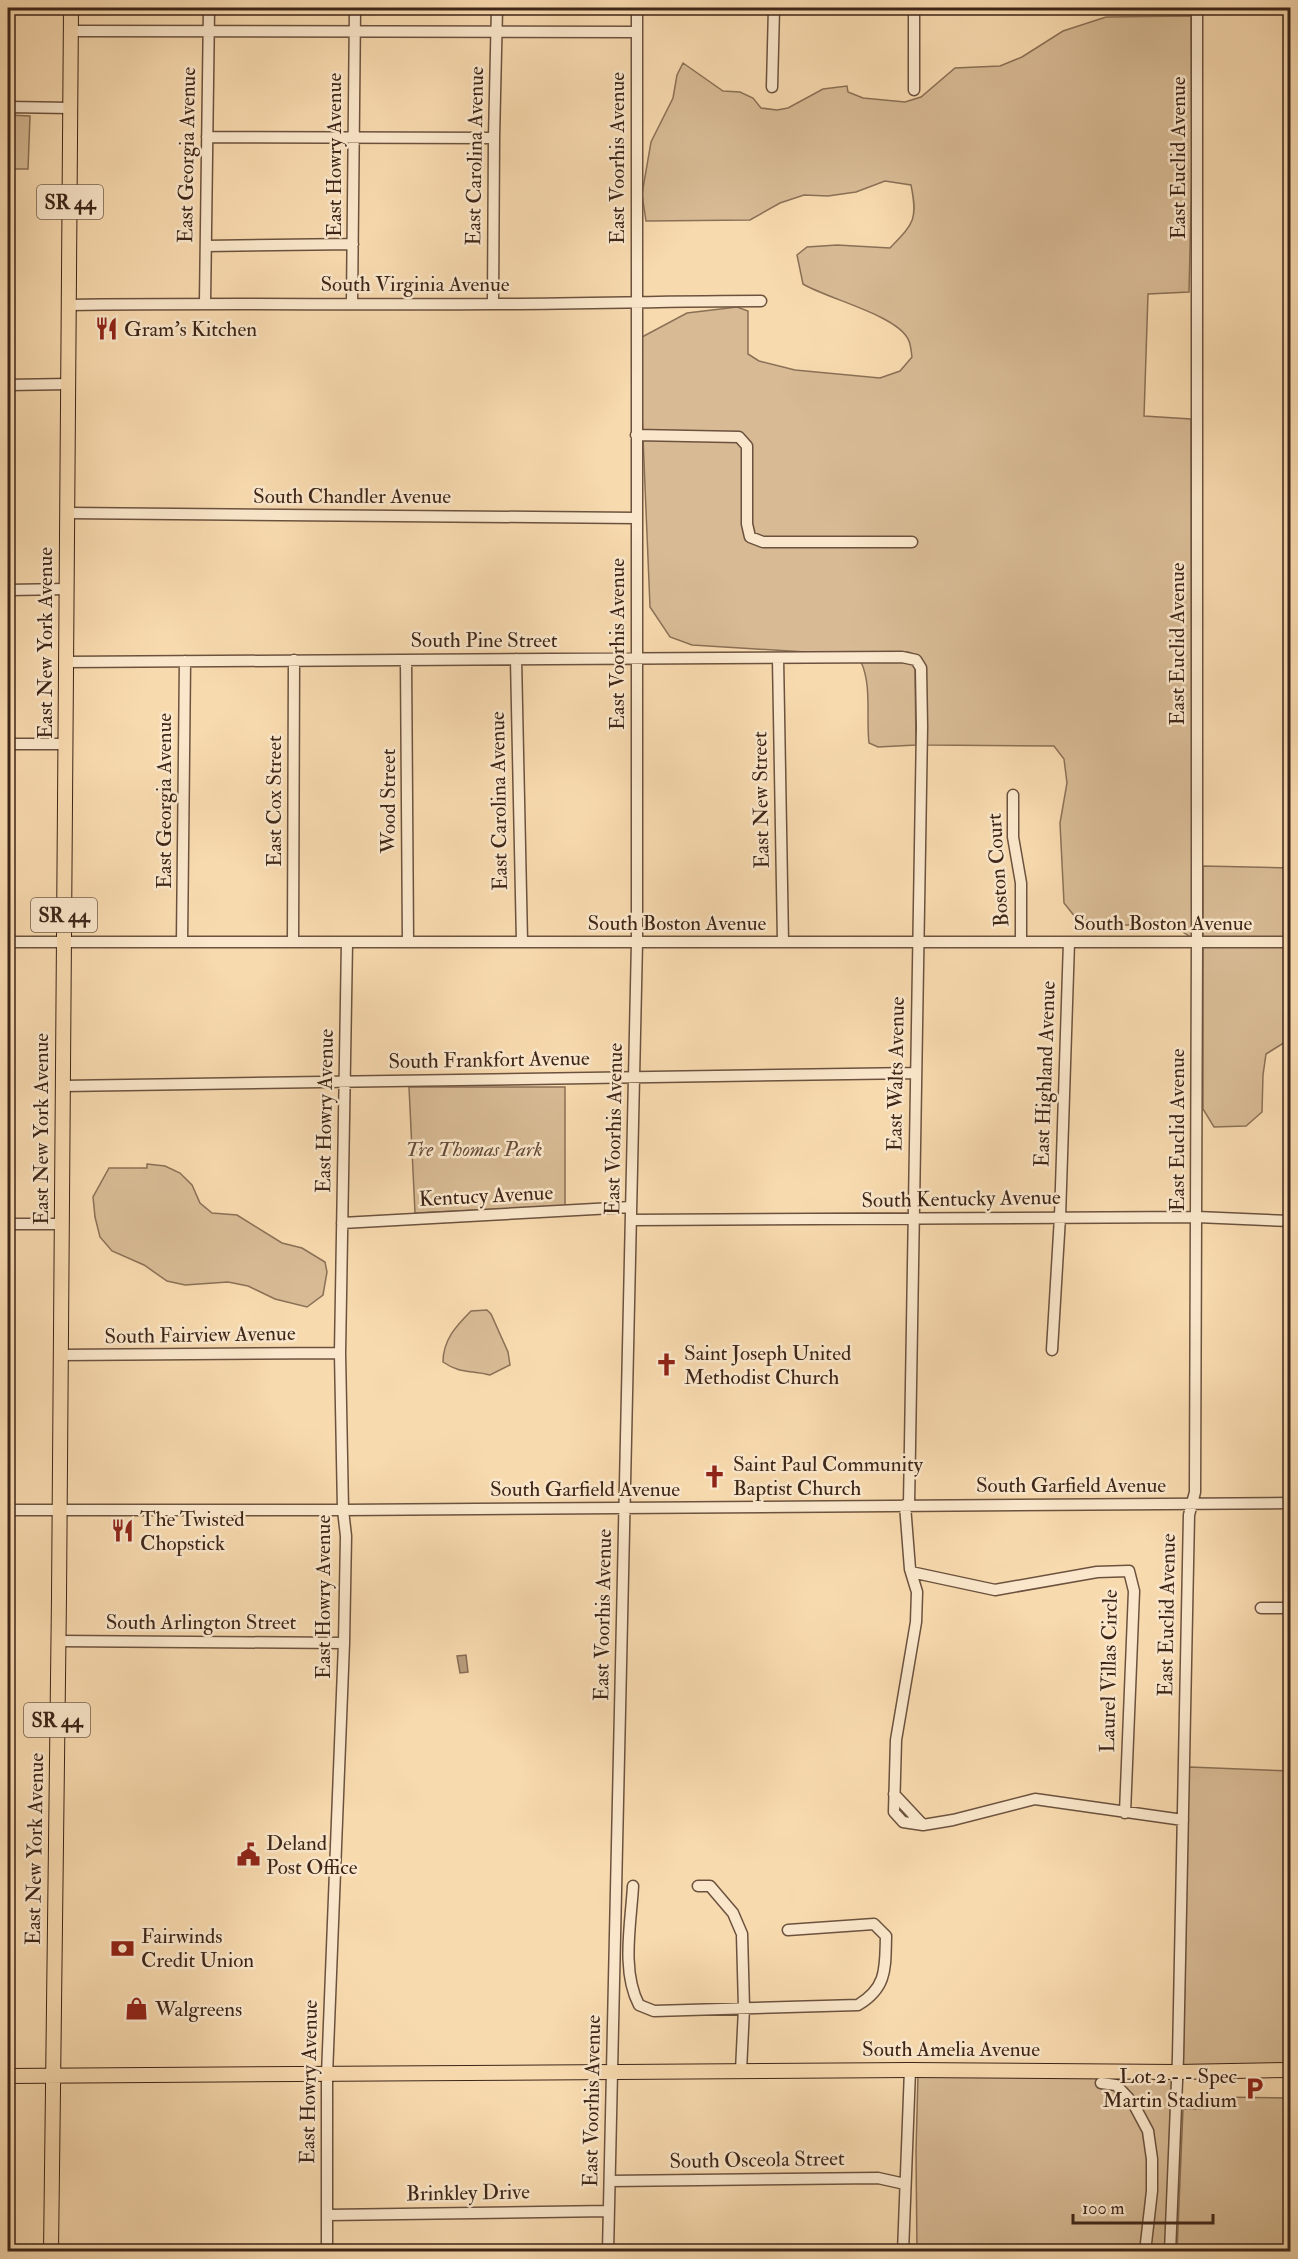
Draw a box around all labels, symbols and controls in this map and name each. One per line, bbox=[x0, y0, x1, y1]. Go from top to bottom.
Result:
street label: East Georgia Avenue bbox=[172, 66, 202, 243]
street label: East Carolina Avenue bbox=[460, 66, 490, 246]
street label: East Voorhis Avenue bbox=[604, 72, 631, 244]
street label: East Howry Avenue bbox=[321, 73, 348, 237]
street label: East Euclid Avenue bbox=[1165, 76, 1192, 240]
road number: SR 44 bbox=[37, 185, 103, 219]
street label: South Virginia Avenue bbox=[320, 271, 510, 298]
restaurant icon: Gram's Kitchen bbox=[93, 316, 119, 342]
place label: Gram's Kitchen bbox=[124, 316, 257, 343]
street label: South Chandler Avenue bbox=[253, 483, 451, 510]
street label: East New York Avenue bbox=[32, 547, 59, 739]
street label: East Voorhis Avenue bbox=[604, 558, 631, 730]
street label: East Euclid Avenue bbox=[1164, 562, 1191, 726]
street label: South Pine Street bbox=[410, 627, 558, 654]
street label: East Carolina Avenue bbox=[484, 711, 514, 891]
street label: East Georgia Avenue bbox=[151, 713, 178, 889]
street label: East New Street bbox=[746, 731, 776, 869]
street label: East Cox Street bbox=[261, 735, 288, 867]
street label: Wood Street bbox=[375, 748, 402, 855]
street label: Boston Court bbox=[981, 812, 1015, 928]
road number: SR 44 bbox=[31, 898, 97, 932]
street label: South Boston Avenue bbox=[588, 910, 767, 937]
street label: South Boston Avenue bbox=[1074, 910, 1253, 937]
street label: East Highland Avenue bbox=[1028, 980, 1062, 1168]
street label: East Walts Avenue bbox=[881, 996, 911, 1152]
street label: East Howry Avenue bbox=[310, 1028, 340, 1193]
street label: East New York Avenue bbox=[28, 1033, 55, 1225]
street label: East Voorhis Avenue bbox=[599, 1042, 629, 1215]
street label: South Frankfort Avenue bbox=[388, 1045, 590, 1075]
street label: East Euclid Avenue bbox=[1164, 1048, 1191, 1212]
park label: Tre Thomas Park bbox=[406, 1136, 542, 1163]
street label: Kentucy Avenue bbox=[418, 1179, 554, 1213]
street label: South Kentucky Avenue bbox=[861, 1184, 1061, 1214]
street label: South Fairview Avenue bbox=[104, 1320, 296, 1350]
place label: Saint Joseph United Methodist Church bbox=[684, 1340, 852, 1391]
church icon: Saint Joseph United Methodist Church bbox=[653, 1352, 679, 1378]
place label: Saint Paul Community Baptist Church bbox=[733, 1451, 924, 1502]
church icon: Saint Paul Community Baptist Church bbox=[702, 1463, 728, 1489]
street label: South Garfield Avenue bbox=[976, 1472, 1166, 1499]
street label: South Garfield Avenue bbox=[490, 1476, 680, 1503]
place label: The Twisted Chopstick bbox=[140, 1506, 245, 1557]
street label: East Howry Avenue bbox=[310, 1515, 337, 1679]
restaurant icon: The Twisted Chopstick bbox=[109, 1518, 135, 1544]
street label: East Voorhis Avenue bbox=[588, 1528, 618, 1701]
street label: East Euclid Avenue bbox=[1152, 1533, 1182, 1697]
street label: Laurel Villas Circle bbox=[1094, 1589, 1124, 1753]
street label: South Arlington Street bbox=[106, 1609, 297, 1636]
road number: SR 44 bbox=[24, 1703, 90, 1737]
street label: East New York Avenue bbox=[20, 1752, 50, 1945]
place label: Deland Post Office bbox=[266, 1830, 358, 1881]
public building icon: Deland Post Office bbox=[235, 1842, 261, 1868]
place label: Fairwinds Credit Union bbox=[141, 1923, 254, 1974]
bank icon: Fairwinds Credit Union bbox=[110, 1935, 136, 1961]
shop icon: Walgreens bbox=[124, 1996, 150, 2022]
place label: Walgreens bbox=[154, 1996, 242, 2023]
street label: East Howry Avenue bbox=[294, 1999, 324, 2164]
street label: East Voorhis Avenue bbox=[577, 2014, 607, 2187]
street label: South Amelia Avenue bbox=[862, 2036, 1040, 2063]
place label: Lot 2 - - Spec Martin Stadium bbox=[1103, 2063, 1238, 2114]
parking icon: Lot 2 - - Spec Martin Stadium bbox=[1242, 2075, 1268, 2101]
street label: South Osceola Street bbox=[669, 2145, 845, 2175]
street label: Brinkley Drive bbox=[406, 2178, 530, 2208]
scale bar bbox=[1073, 2187, 1212, 2225]
text: 100 m bbox=[1082, 2197, 1125, 2220]

